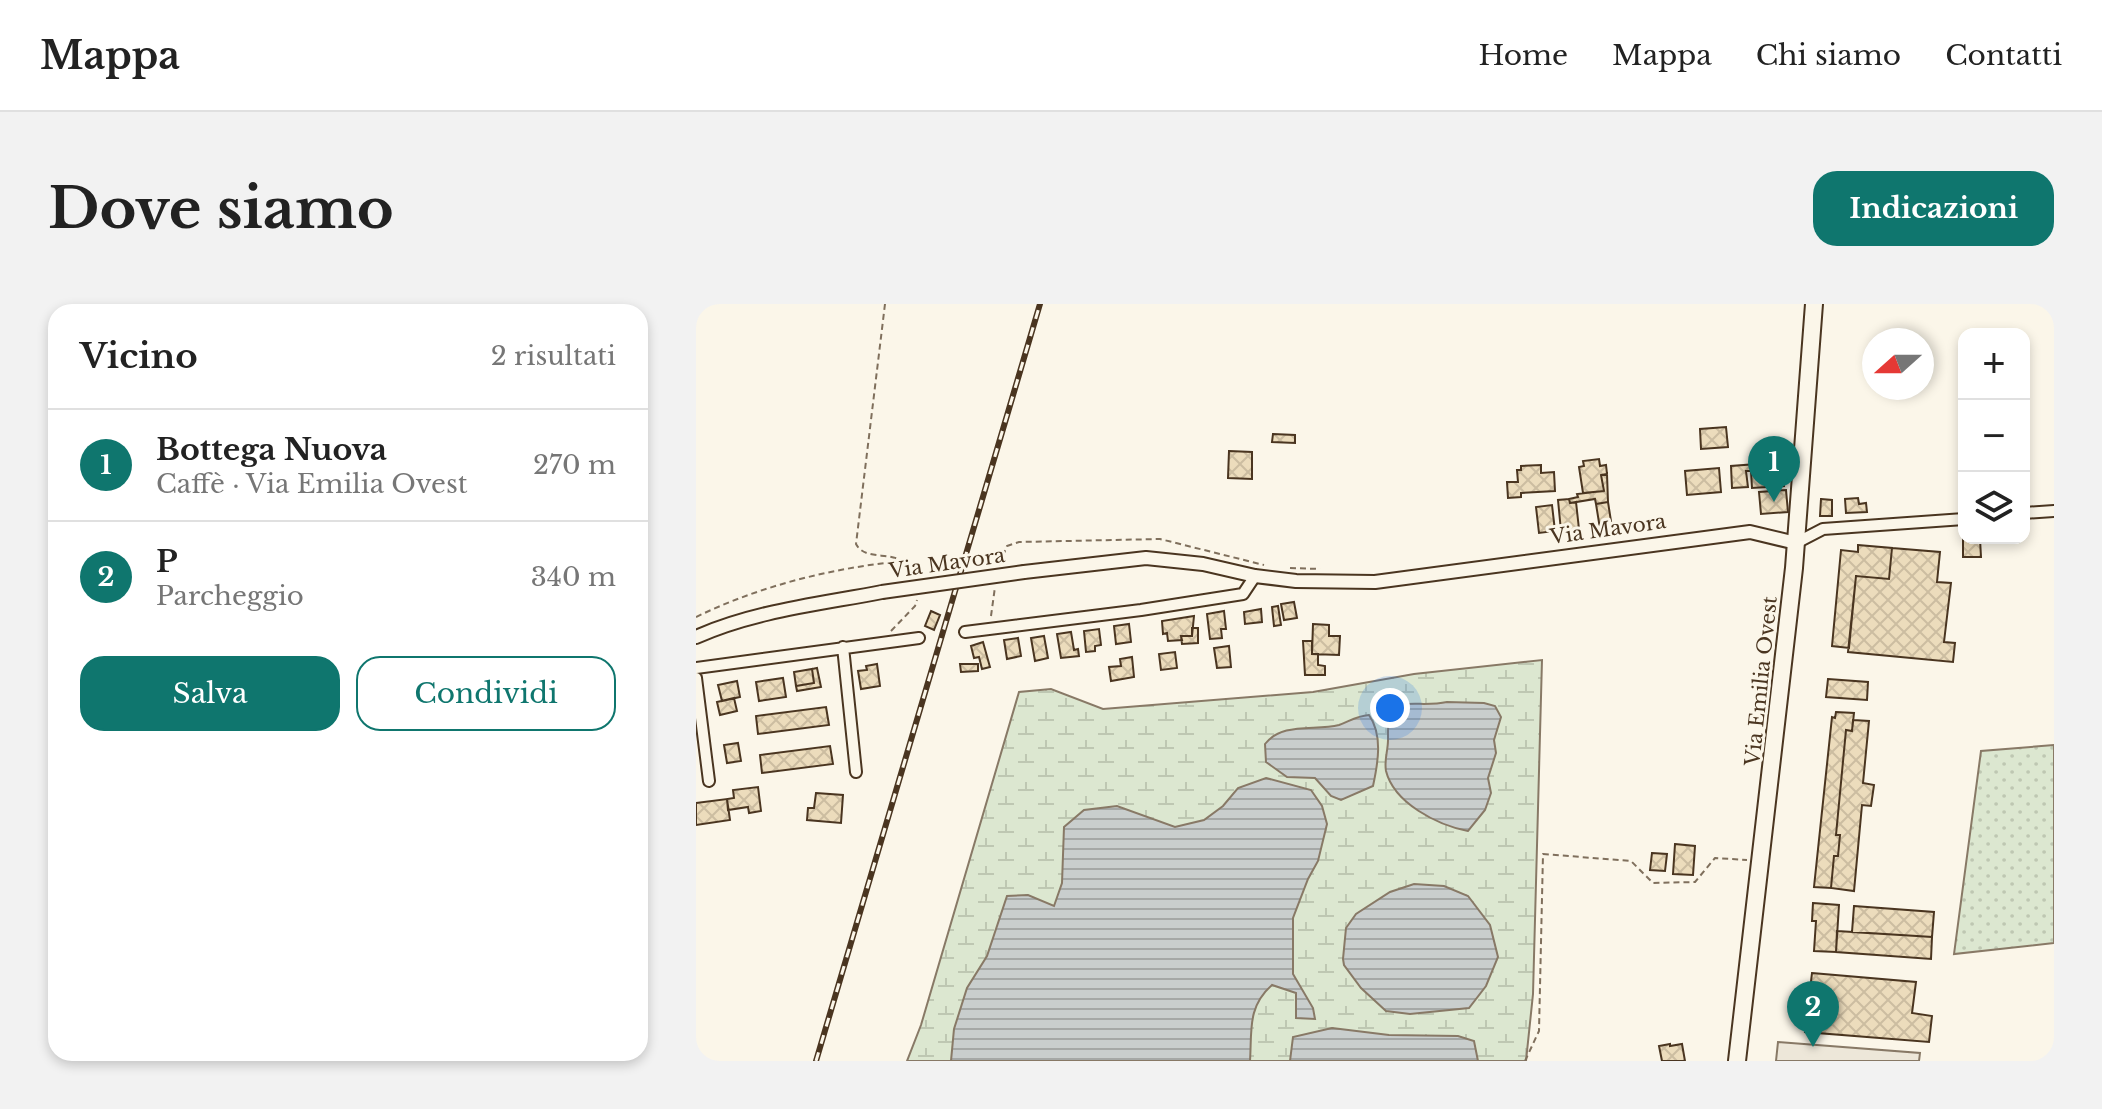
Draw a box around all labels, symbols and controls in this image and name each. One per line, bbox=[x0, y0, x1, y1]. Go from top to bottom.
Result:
text: Mappa bbox=[40, 32, 180, 79]
text: Home bbox=[1479, 38, 1568, 73]
text: Mappa bbox=[1612, 38, 1712, 73]
text: Chi siamo bbox=[1756, 38, 1901, 73]
text: Contatti bbox=[1945, 38, 2062, 73]
button: Indicazioni bbox=[1813, 171, 2054, 246]
text: Dove siamo bbox=[48, 174, 394, 243]
north arrow bbox=[1862, 328, 1934, 400]
map controls bbox=[1958, 328, 2030, 544]
button: + bbox=[1958, 328, 2030, 400]
text: Vicino bbox=[80, 335, 198, 377]
text: 2 risultati bbox=[491, 340, 616, 372]
button: − bbox=[1958, 400, 2030, 472]
text: Bottega Nuova bbox=[156, 431, 387, 468]
pin: 1 bbox=[1748, 436, 1800, 502]
text: 1 bbox=[100, 449, 112, 481]
text: 270 m bbox=[533, 449, 616, 481]
text: Caffè · Via Emilia Ovest bbox=[156, 468, 468, 500]
button: layers bbox=[1958, 472, 2030, 544]
street label: Via Mavora bbox=[1547, 509, 1668, 549]
text: P bbox=[156, 543, 178, 580]
street label: Via Mavora bbox=[886, 543, 1007, 583]
text: 2 bbox=[98, 561, 114, 593]
text: 340 m bbox=[531, 561, 616, 593]
text: Parcheggio bbox=[156, 580, 304, 612]
street label: Via Emilia Ovest bbox=[1740, 595, 1782, 768]
button: Salva bbox=[80, 656, 340, 731]
button: Condividi bbox=[356, 656, 616, 731]
your location bbox=[1370, 688, 1410, 728]
pin: 2 bbox=[1787, 981, 1839, 1047]

